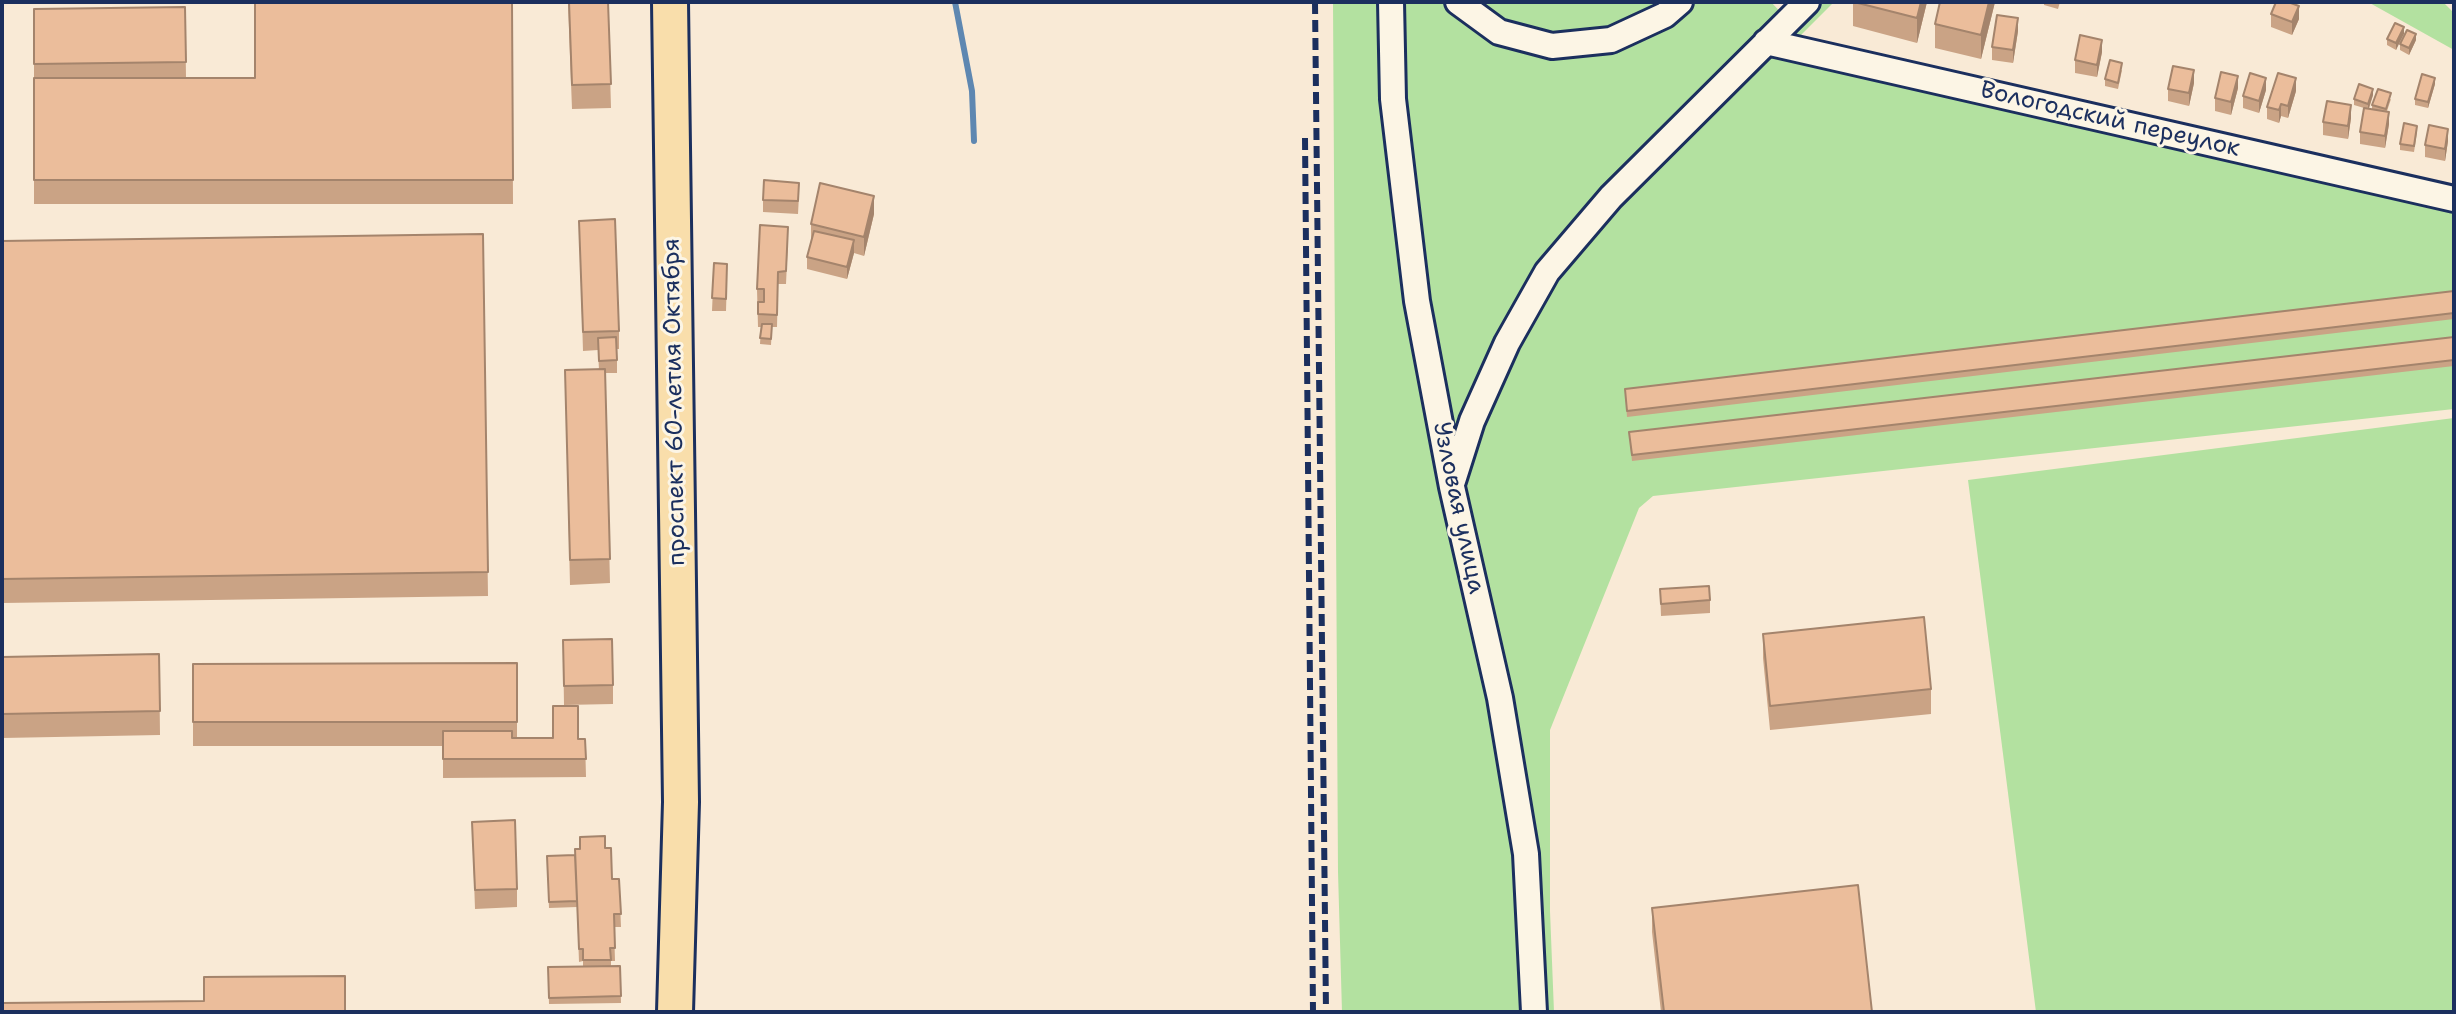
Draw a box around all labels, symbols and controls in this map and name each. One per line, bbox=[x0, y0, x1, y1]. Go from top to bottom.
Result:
street label: Вологодский переулок bbox=[1977, 76, 2243, 164]
street label: проспект 60-летия Октября bbox=[658, 238, 692, 566]
street label: Узловая улица bbox=[1426, 419, 1490, 597]

